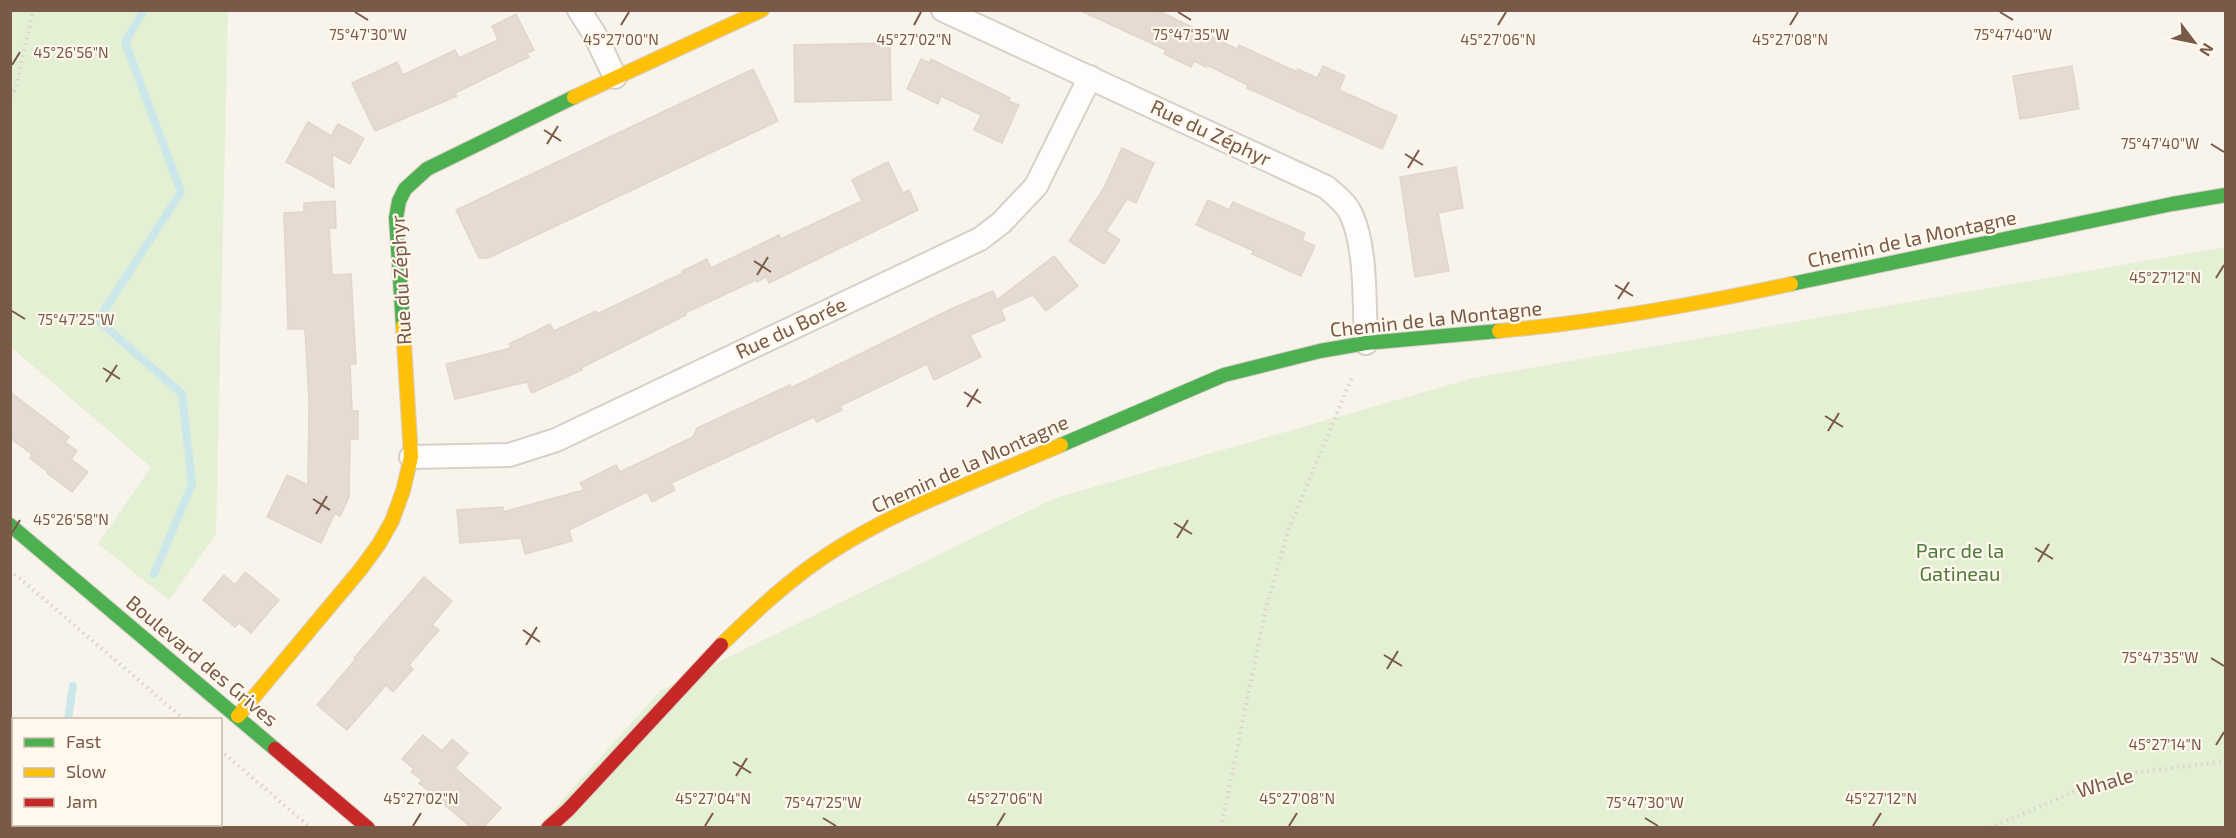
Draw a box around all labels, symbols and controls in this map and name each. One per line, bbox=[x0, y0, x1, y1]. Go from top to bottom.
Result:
north arrow bbox=[2164, 12, 2224, 72]
text: 75°47'30"W bbox=[329, 25, 407, 43]
text: 75°47'35"W bbox=[1152, 25, 1230, 43]
text: 75°47'40"W bbox=[1974, 25, 2052, 43]
text: 45°27'00"N bbox=[583, 30, 659, 48]
text: 45°27'02"N bbox=[876, 30, 952, 48]
text: 45°27'06"N bbox=[1460, 30, 1536, 48]
text: 45°27'08"N bbox=[1752, 30, 1828, 48]
text: N bbox=[2196, 40, 2218, 60]
text: 45°26'56"N bbox=[33, 43, 109, 61]
street label: Rue du Zéphyr bbox=[1147, 94, 1275, 170]
text: 75°47'40"W bbox=[2121, 134, 2199, 152]
street label: Chemin de la Montagne bbox=[1805, 204, 2018, 272]
street label: Rue du Zéphyr bbox=[385, 214, 415, 346]
text: 45°27'12"N bbox=[2129, 268, 2201, 286]
street label: Rue du Borée bbox=[731, 291, 850, 363]
street label: Chemin de la Montagne bbox=[1329, 295, 1543, 341]
text: 75°47'25"W bbox=[37, 310, 115, 328]
street label: Chemin de la Montagne bbox=[867, 409, 1072, 517]
text: 45°26'58"N bbox=[33, 510, 109, 528]
park label: Parc de la Gatineau bbox=[1916, 538, 2004, 585]
street label: Boulevard des Grives bbox=[122, 590, 283, 731]
text: 75°47'35"W bbox=[2121, 648, 2199, 666]
legend bbox=[12, 718, 222, 826]
text: Fast bbox=[66, 730, 101, 752]
text: 45°27'14"N bbox=[2129, 735, 2201, 753]
text: Slow bbox=[66, 760, 107, 782]
street label: Whale bbox=[2073, 762, 2136, 802]
text: 45°27'02"N bbox=[383, 789, 459, 807]
text: 45°27'04"N bbox=[675, 789, 751, 807]
text: 45°27'06"N bbox=[967, 789, 1043, 807]
text: 45°27'08"N bbox=[1259, 789, 1335, 807]
text: 45°27'12"N bbox=[1845, 789, 1917, 807]
text: Jam bbox=[66, 790, 98, 812]
text: 75°47'25"W bbox=[784, 793, 862, 811]
text: 75°47'30"W bbox=[1606, 793, 1684, 811]

